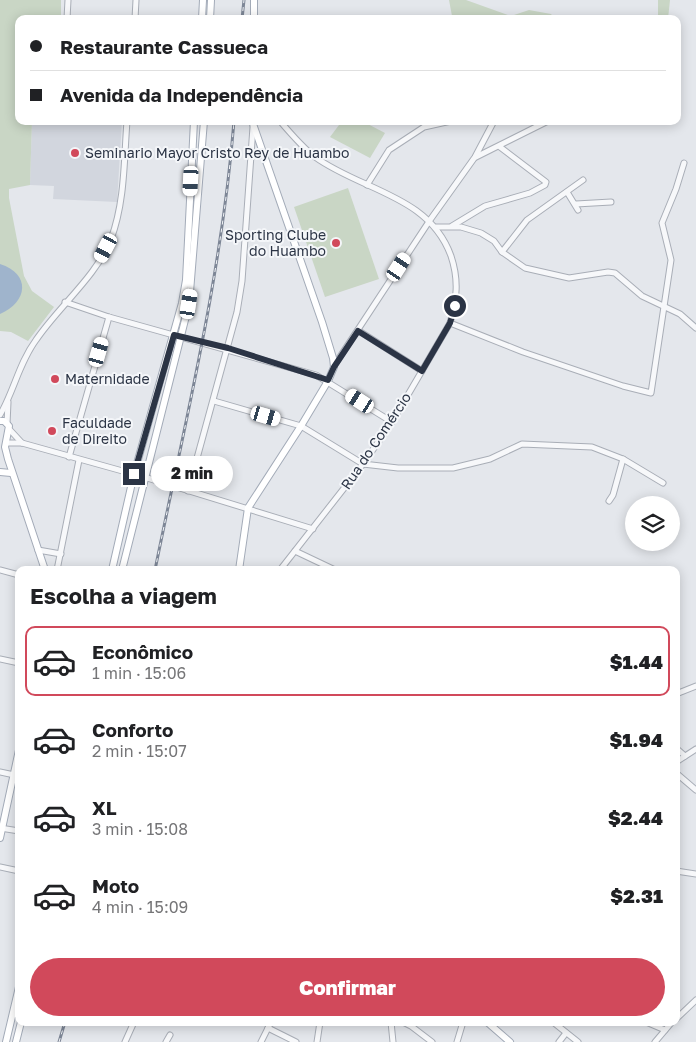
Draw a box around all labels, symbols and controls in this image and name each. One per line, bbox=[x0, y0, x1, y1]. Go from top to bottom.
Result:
text: Restaurante Cassueca bbox=[60, 35, 268, 58]
text: Avenida da Independência bbox=[60, 83, 303, 106]
place label: Seminario Mayor Cristo Rey de Huambo bbox=[85, 144, 349, 161]
marker: Seminario Mayor Cristo Rey de Huambo bbox=[69, 147, 81, 159]
car bbox=[182, 166, 199, 196]
place label: Sporting Clube do Huambo bbox=[225, 226, 326, 259]
car bbox=[92, 231, 119, 265]
marker: Sporting Clube do Huambo bbox=[330, 237, 342, 249]
car bbox=[384, 250, 413, 284]
car bbox=[179, 288, 198, 320]
route start bbox=[444, 295, 466, 317]
car bbox=[87, 336, 110, 368]
place label: Maternidade bbox=[65, 370, 150, 387]
marker: Maternidade bbox=[49, 373, 61, 385]
car bbox=[343, 387, 376, 415]
street label: Rua do Comércio bbox=[337, 389, 414, 492]
car bbox=[249, 405, 282, 427]
place label: Faculdade de Direito bbox=[62, 414, 132, 447]
marker: Faculdade de Direito bbox=[46, 425, 58, 437]
callout: 2 min bbox=[152, 456, 234, 492]
route end bbox=[123, 463, 145, 485]
text: 2 min bbox=[171, 463, 213, 483]
map controls bbox=[625, 496, 680, 551]
button: layers bbox=[625, 496, 680, 551]
text: Escolha a viagem bbox=[30, 582, 217, 609]
icon: car bbox=[32, 639, 77, 684]
text: Econômico bbox=[92, 640, 193, 663]
text: $1.44 bbox=[610, 650, 663, 673]
text: 1 min · 15:06 bbox=[92, 663, 186, 683]
icon: car bbox=[32, 717, 77, 762]
text: Conforto bbox=[92, 718, 173, 741]
text: $1.94 bbox=[610, 728, 663, 751]
text: 2 min · 15:07 bbox=[92, 741, 187, 761]
icon: car bbox=[32, 795, 77, 840]
text: XL bbox=[92, 796, 117, 819]
text: $2.44 bbox=[608, 806, 663, 829]
text: 3 min · 15:08 bbox=[92, 819, 188, 839]
icon: car bbox=[32, 873, 77, 918]
text: Moto bbox=[92, 874, 139, 897]
text: $2.31 bbox=[610, 884, 663, 907]
text: 4 min · 15:09 bbox=[92, 897, 188, 917]
button: Confirmar bbox=[30, 958, 665, 1016]

